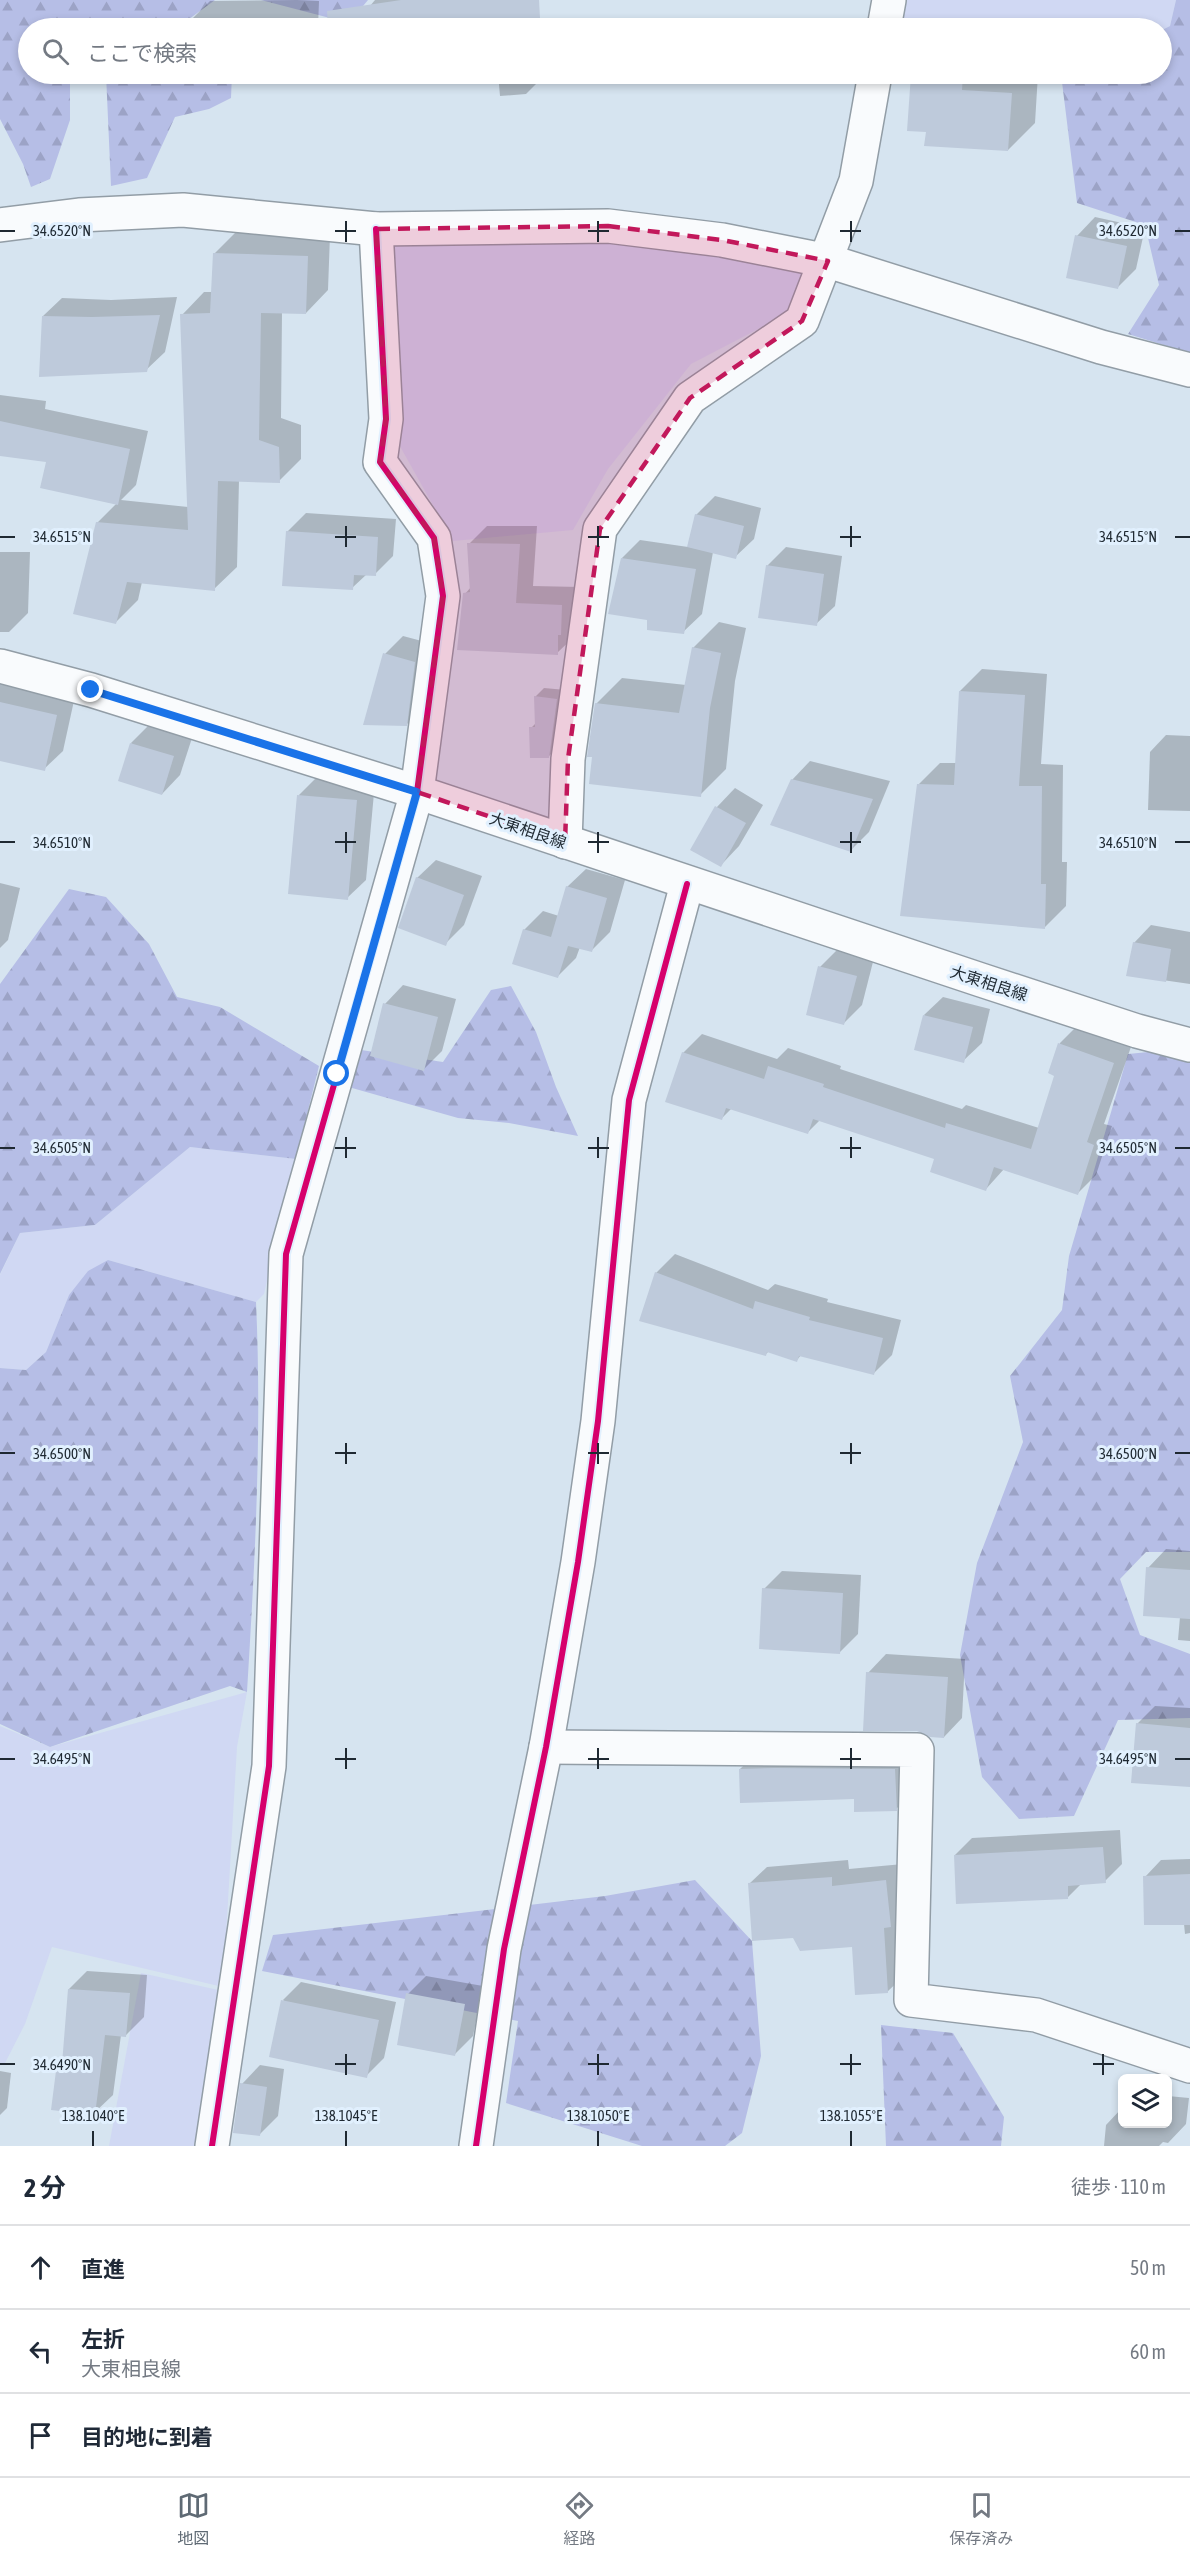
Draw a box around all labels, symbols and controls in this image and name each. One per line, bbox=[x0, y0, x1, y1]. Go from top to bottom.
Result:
search box bbox=[18, 18, 1172, 84]
icon: search bbox=[39, 35, 72, 68]
text: ここで検索 bbox=[87, 40, 197, 66]
text: 34.6520°N bbox=[33, 222, 91, 239]
text: 34.6520°N bbox=[1099, 222, 1157, 239]
text: 34.6515°N bbox=[33, 528, 91, 545]
text: 34.6515°N bbox=[1099, 528, 1157, 545]
route end bbox=[77, 676, 103, 702]
street label: 大東相良線 bbox=[487, 808, 569, 852]
text: 34.6510°N bbox=[33, 834, 91, 851]
text: 34.6510°N bbox=[1099, 834, 1157, 851]
street label: 大東相良線 bbox=[948, 962, 1030, 1004]
route start bbox=[323, 1060, 349, 1086]
text: 34.6505°N bbox=[33, 1139, 91, 1156]
text: 34.6505°N bbox=[1099, 1139, 1157, 1156]
text: 34.6500°N bbox=[33, 1445, 91, 1462]
text: 34.6500°N bbox=[1099, 1445, 1157, 1462]
text: 34.6495°N bbox=[33, 1750, 91, 1767]
text: 34.6495°N bbox=[1099, 1750, 1157, 1767]
text: 34.6490°N bbox=[33, 2056, 91, 2073]
map controls bbox=[1118, 2074, 1172, 2128]
button: layers bbox=[1118, 2074, 1172, 2128]
text: 138.1040°E bbox=[62, 2107, 125, 2124]
text: 138.1045°E bbox=[315, 2107, 378, 2124]
text: 138.1050°E bbox=[567, 2107, 630, 2124]
text: 138.1055°E bbox=[820, 2107, 883, 2124]
text: 2 分 bbox=[24, 2173, 66, 2203]
text: 徒歩 · 110 m bbox=[1071, 2175, 1166, 2198]
icon: ahead bbox=[24, 2251, 57, 2284]
text: 直進 bbox=[81, 2256, 125, 2282]
text: 50 m bbox=[1130, 2256, 1166, 2279]
text: 左折 bbox=[81, 2326, 125, 2352]
icon: left bbox=[24, 2335, 57, 2368]
text: 60 m bbox=[1130, 2340, 1166, 2363]
text: 大東相良線 bbox=[81, 2357, 181, 2380]
icon: arrive bbox=[24, 2419, 57, 2452]
text: 目的地に到着 bbox=[81, 2424, 213, 2450]
tab: 地図 bbox=[177, 2489, 210, 2549]
tab: 経路 bbox=[563, 2489, 596, 2549]
tab: 保存済み bbox=[949, 2489, 1013, 2549]

